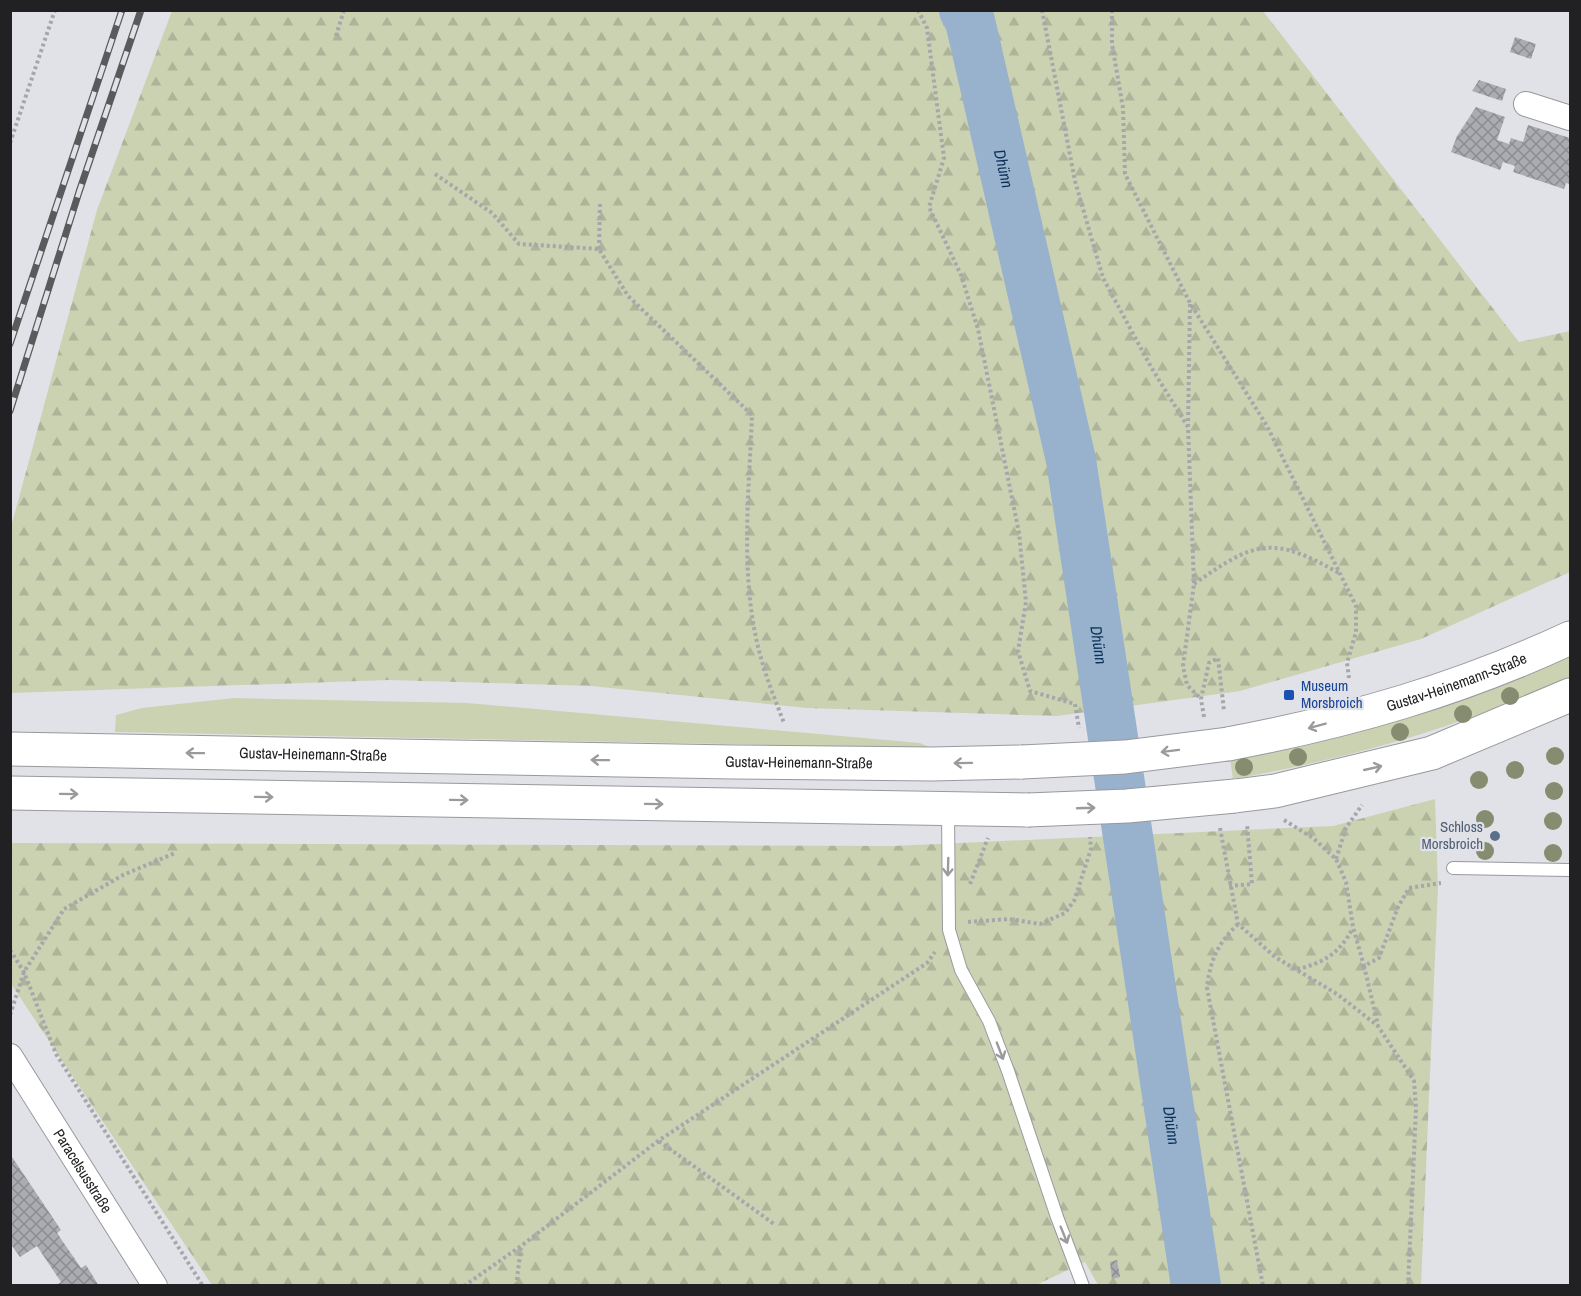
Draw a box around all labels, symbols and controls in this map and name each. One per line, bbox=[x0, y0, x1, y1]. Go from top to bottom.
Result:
water label: Dhünn bbox=[989, 147, 1019, 190]
water label: Dhünn bbox=[1085, 624, 1113, 666]
street label: Gustav-Heinemann-Straße bbox=[1384, 647, 1530, 716]
place label: Museum Morsbroich bbox=[1301, 675, 1363, 713]
marker: Museum Morsbroich bbox=[1282, 688, 1296, 702]
one-way arrow bbox=[1308, 721, 1327, 733]
street label: Gustav-Heinemann-Straße bbox=[239, 742, 387, 766]
one-way arrow bbox=[1160, 746, 1180, 757]
one-way arrow bbox=[186, 747, 206, 759]
street label: Gustav-Heinemann-Straße bbox=[725, 751, 873, 773]
one-way arrow bbox=[591, 754, 611, 765]
one-way arrow bbox=[954, 758, 974, 769]
one-way arrow bbox=[1363, 762, 1382, 773]
one-way arrow bbox=[58, 788, 78, 800]
one-way arrow bbox=[253, 791, 273, 803]
one-way arrow bbox=[448, 795, 468, 806]
one-way arrow bbox=[643, 798, 663, 810]
one-way arrow bbox=[1076, 802, 1096, 814]
place label: Schloss Morsbroich bbox=[1421, 816, 1483, 854]
marker: Schloss Morsbroich bbox=[1488, 829, 1502, 843]
one-way arrow bbox=[943, 857, 954, 877]
one-way arrow bbox=[996, 1041, 1007, 1060]
water label: Dhünn bbox=[1158, 1105, 1185, 1146]
street label: Paracelsusstraße bbox=[49, 1125, 117, 1217]
one-way arrow bbox=[1059, 1226, 1070, 1244]

